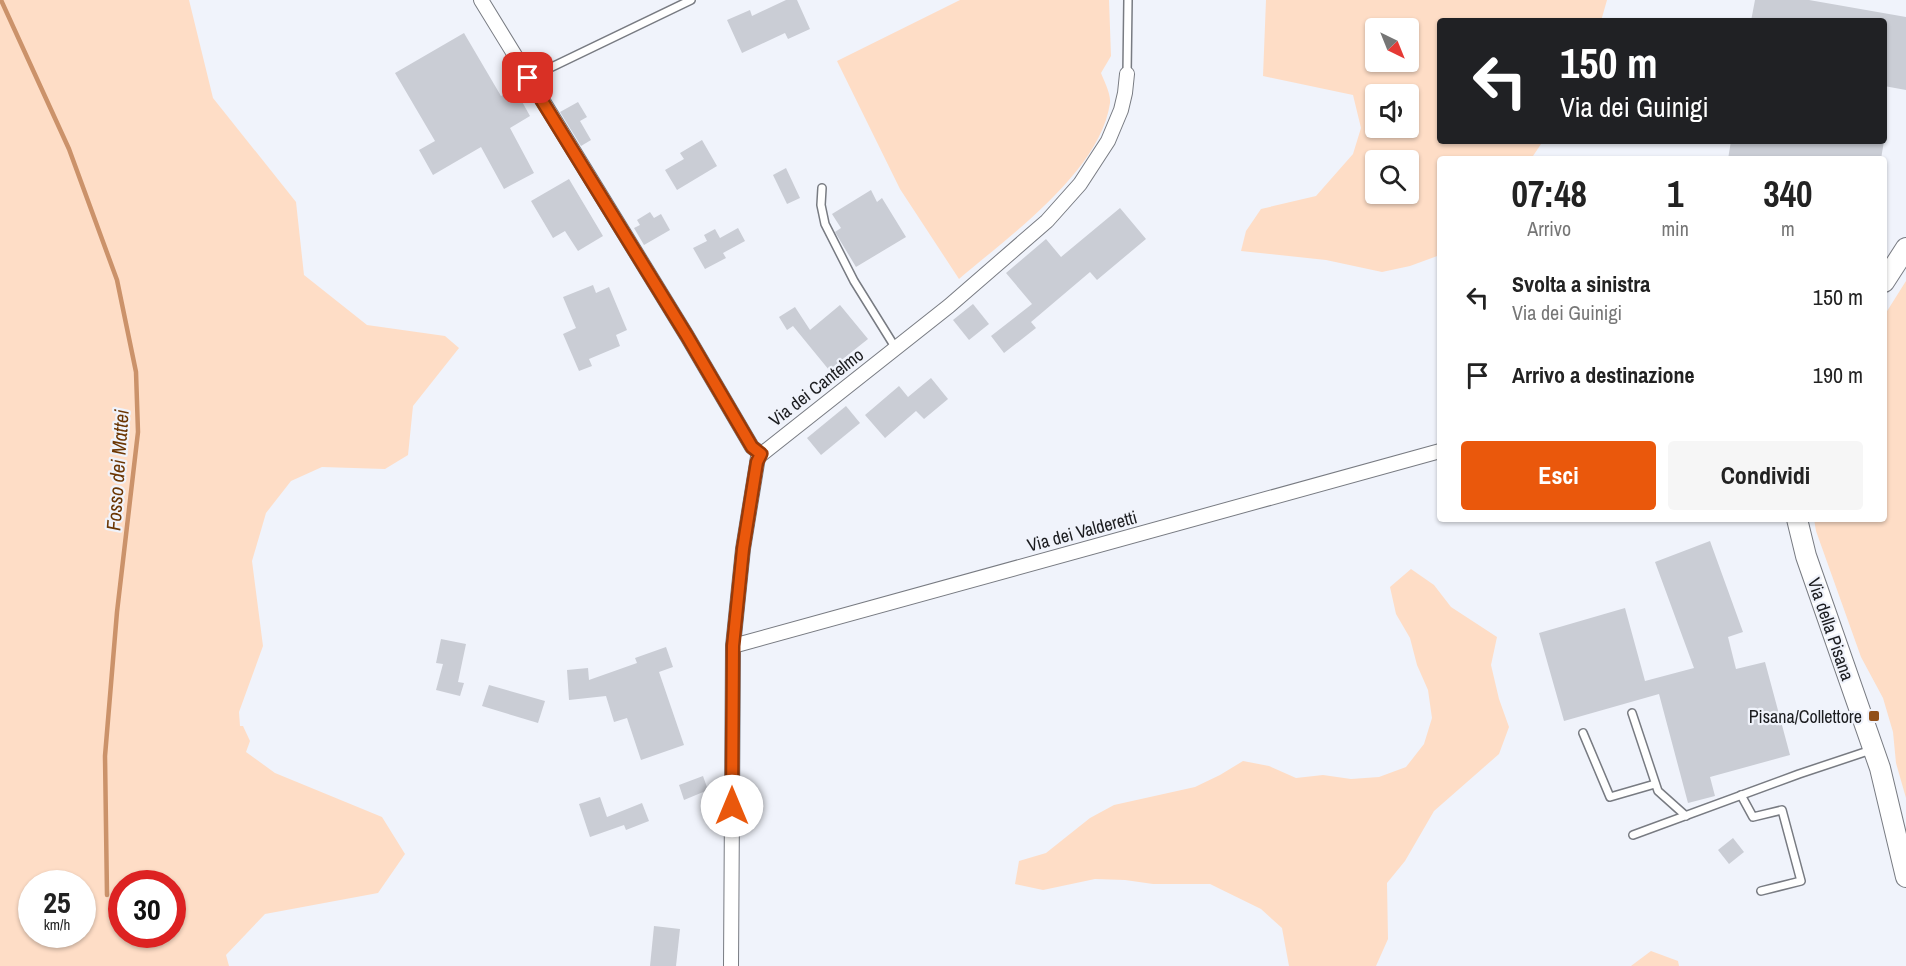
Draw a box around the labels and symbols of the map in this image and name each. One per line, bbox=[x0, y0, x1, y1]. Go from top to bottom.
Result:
north arrow bbox=[1365, 18, 1419, 72]
pin bbox=[502, 52, 553, 103]
street label: Via dei Cantelmo bbox=[763, 342, 869, 432]
water label: Fosso dei Mattei bbox=[99, 408, 135, 532]
street label: Via dei Valderetti bbox=[1024, 504, 1140, 558]
street label: Via della Pisana bbox=[1802, 574, 1860, 684]
place label: Pisana/Collettore bbox=[1749, 704, 1862, 729]
marker: Pisana/Collettore bbox=[1867, 709, 1881, 723]
position arrow bbox=[700, 774, 764, 838]
speed limit sign: 30 bbox=[108, 870, 186, 948]

